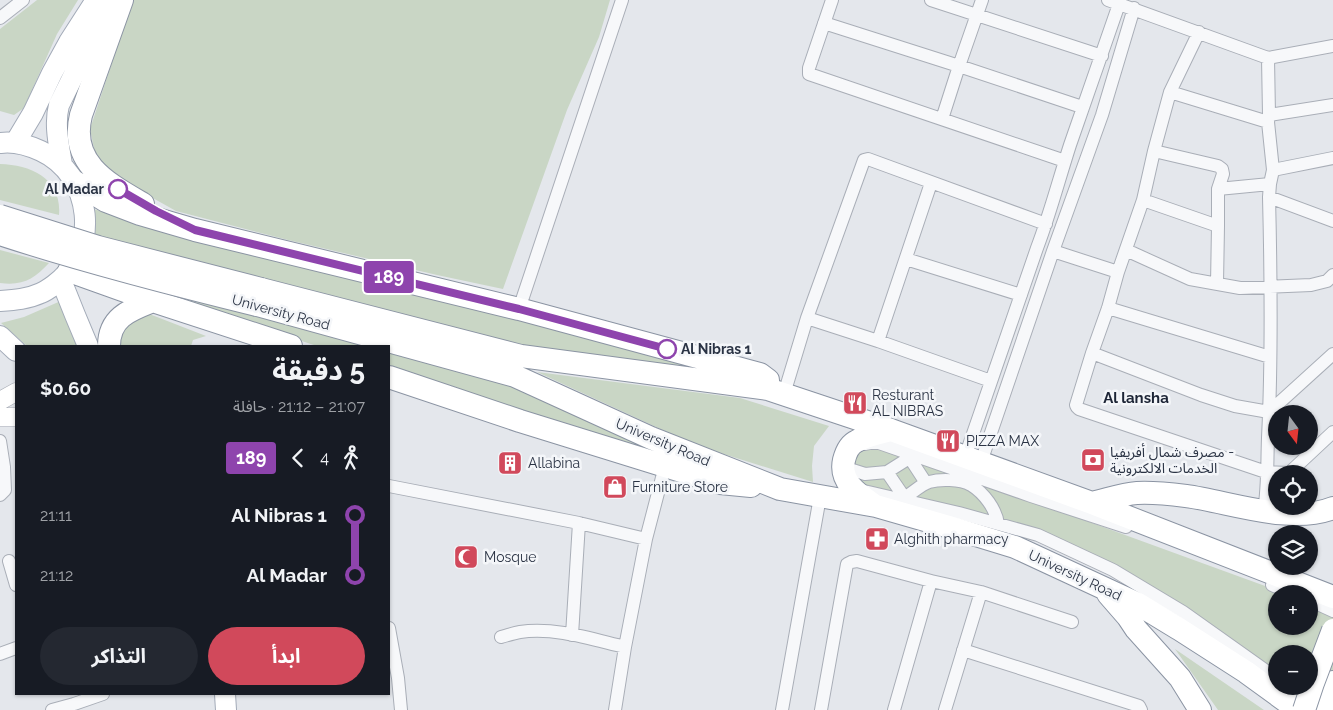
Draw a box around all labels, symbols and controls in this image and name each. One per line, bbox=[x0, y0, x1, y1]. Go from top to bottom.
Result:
marker: Al Madar bbox=[108, 179, 128, 199]
place label: Al Madar bbox=[45, 181, 105, 197]
line badge: 189 bbox=[360, 261, 418, 293]
text: 189 bbox=[374, 266, 404, 287]
street label: University Road bbox=[230, 291, 332, 333]
marker: Al Nibras 1 bbox=[657, 339, 677, 359]
place label: Al Nibras 1 bbox=[681, 341, 752, 357]
text: 5 دقيقة bbox=[272, 354, 365, 387]
text: $0.60 bbox=[40, 377, 91, 399]
place label: Resturant AL NIBRAS bbox=[872, 387, 944, 419]
district label: Al lansha bbox=[1103, 389, 1169, 407]
restaurant icon: Resturant AL NIBRAS bbox=[842, 390, 868, 416]
text: 21:07 – 21:12 · حافلة bbox=[233, 397, 365, 416]
north arrow bbox=[1268, 405, 1318, 455]
map controls bbox=[1268, 405, 1318, 695]
street label: University Road bbox=[613, 415, 713, 469]
restaurant icon: PIZZA MAX bbox=[935, 428, 961, 454]
place label: PIZZA MAX bbox=[966, 433, 1039, 449]
place label: مصرف شمال أفريفيا - الخدمات الالكترونية bbox=[1110, 443, 1234, 477]
icon: back bbox=[284, 444, 312, 472]
icon: walk bbox=[337, 444, 365, 472]
text: 189 bbox=[236, 447, 266, 468]
bank icon: مصرف شمال أفريفيا - الخدمات الالكترونية bbox=[1080, 447, 1106, 473]
text: 4 bbox=[320, 448, 329, 467]
building icon: Allabina bbox=[497, 450, 523, 476]
place label: Allabina bbox=[528, 455, 580, 471]
button: locate bbox=[1268, 465, 1318, 515]
shop icon: Furniture Store bbox=[602, 474, 628, 500]
place label: Furniture Store bbox=[632, 479, 728, 495]
text: Al Nibras 1 bbox=[231, 504, 327, 526]
text: 21:11 bbox=[40, 506, 72, 525]
button: layers bbox=[1268, 525, 1318, 575]
pharmacy icon: Alghith pharmacy bbox=[864, 526, 890, 552]
place label: Alghith pharmacy bbox=[894, 531, 1009, 547]
mosque icon: Mosque bbox=[453, 544, 479, 570]
street label: University Road bbox=[1026, 546, 1124, 604]
place label: Mosque bbox=[484, 549, 536, 565]
text: Al Madar bbox=[246, 564, 327, 586]
text: 21:12 bbox=[40, 566, 73, 585]
button: + bbox=[1268, 585, 1318, 635]
button: التذاكر bbox=[40, 627, 198, 685]
button: ابدأ bbox=[208, 627, 365, 685]
button: − bbox=[1268, 645, 1318, 695]

